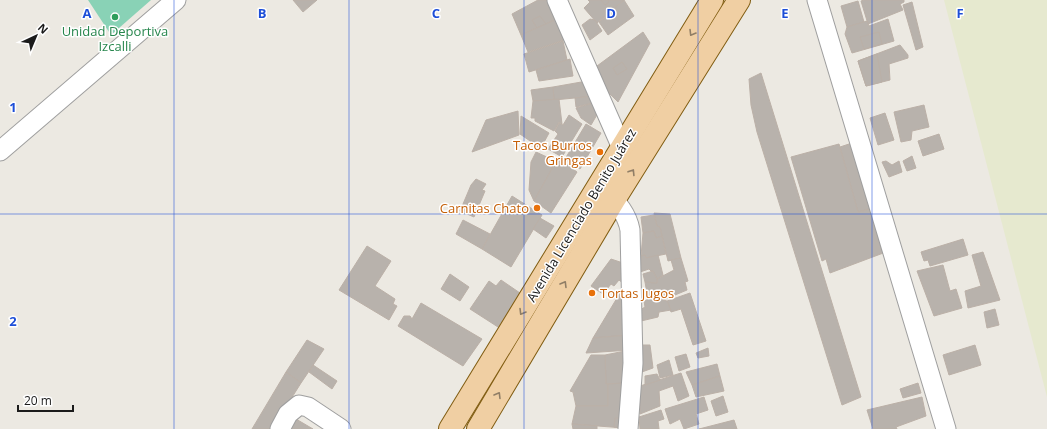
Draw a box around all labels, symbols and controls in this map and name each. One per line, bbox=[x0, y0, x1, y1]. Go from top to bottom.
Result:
text: A bbox=[83, 4, 92, 22]
text: B bbox=[258, 4, 267, 22]
text: C bbox=[432, 4, 440, 22]
text: D bbox=[606, 4, 616, 22]
text: E bbox=[781, 4, 789, 22]
text: F bbox=[956, 4, 964, 22]
marker: Unidad Deportiva Izcalli bbox=[110, 12, 120, 22]
north arrow bbox=[16, 16, 56, 56]
text: N bbox=[35, 20, 52, 37]
place label: Unidad Deportiva Izcalli bbox=[62, 22, 168, 55]
one-way arrow bbox=[689, 29, 696, 36]
text: 1 bbox=[9, 98, 17, 116]
street label: Avenida Licenciado Benito Juárez bbox=[522, 125, 640, 305]
place label: Tacos Burros Gringas bbox=[513, 136, 592, 169]
marker: Tacos Burros Gringas bbox=[595, 147, 605, 157]
one-way arrow bbox=[627, 169, 634, 176]
place label: Carnitas Chato bbox=[440, 199, 529, 217]
marker: Carnitas Chato bbox=[532, 203, 542, 213]
one-way arrow bbox=[560, 281, 567, 288]
place label: Tortas Jugos bbox=[600, 284, 674, 302]
marker: Tortas Jugos bbox=[587, 288, 597, 298]
one-way arrow bbox=[519, 308, 526, 315]
text: 2 bbox=[9, 312, 17, 330]
scale bar bbox=[18, 387, 73, 413]
text: 20 m bbox=[24, 392, 52, 409]
one-way arrow bbox=[494, 392, 501, 399]

